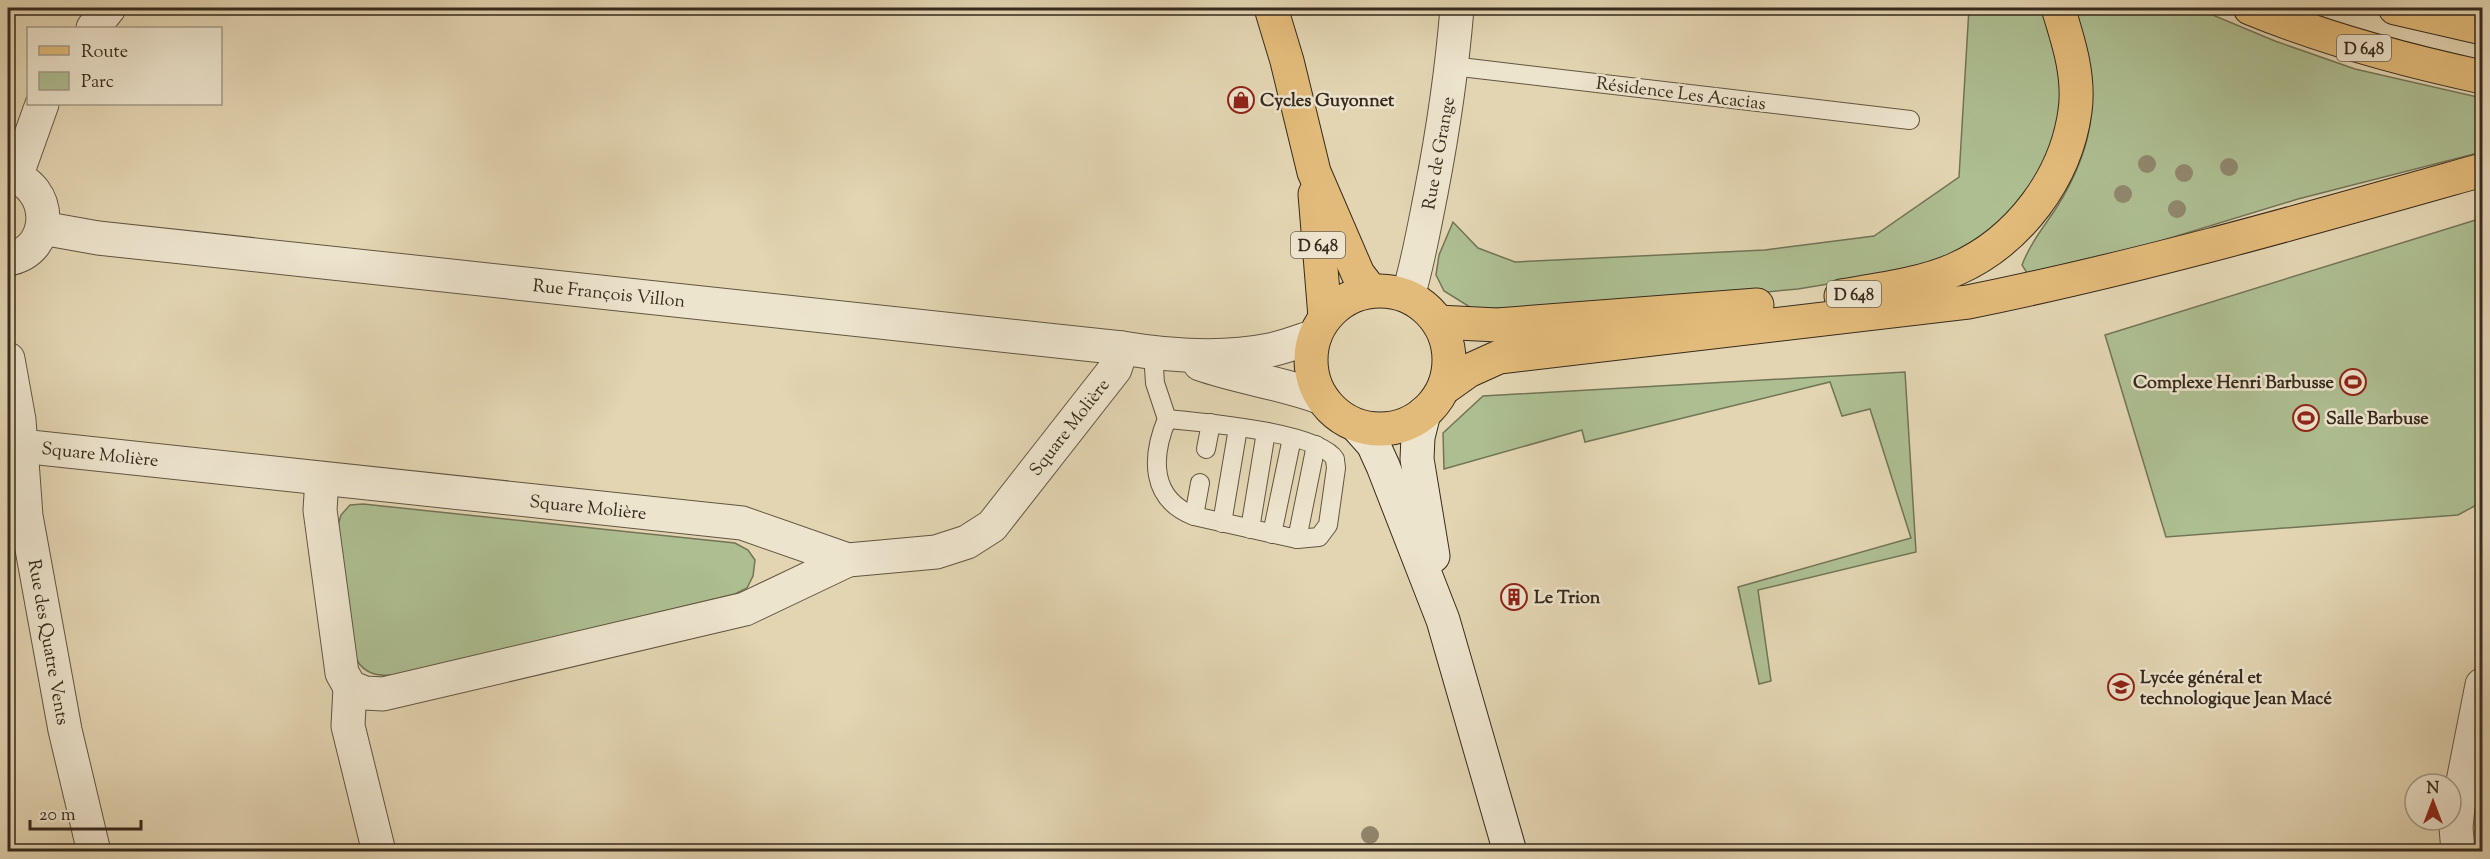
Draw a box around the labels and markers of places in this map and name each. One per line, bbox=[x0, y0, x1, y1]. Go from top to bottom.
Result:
shop icon: Cycles Guyonnet bbox=[1226, 85, 1256, 115]
place label: Cycles Guyonnet bbox=[1260, 89, 1395, 115]
sports icon: Complexe Henri Barbusse bbox=[2338, 367, 2368, 397]
place label: Complexe Henri Barbusse bbox=[2133, 371, 2335, 397]
sports icon: Salle Barbuse bbox=[2291, 403, 2321, 433]
place label: Salle Barbuse bbox=[2326, 407, 2429, 433]
building icon: Le Trion bbox=[1499, 582, 1529, 612]
place label: Le Trion bbox=[1534, 586, 1601, 612]
place label: Lycée général et technologique Jean Macé bbox=[2140, 666, 2332, 713]
school or university icon: Lycée général et technologique Jean Macé bbox=[2106, 672, 2136, 702]

